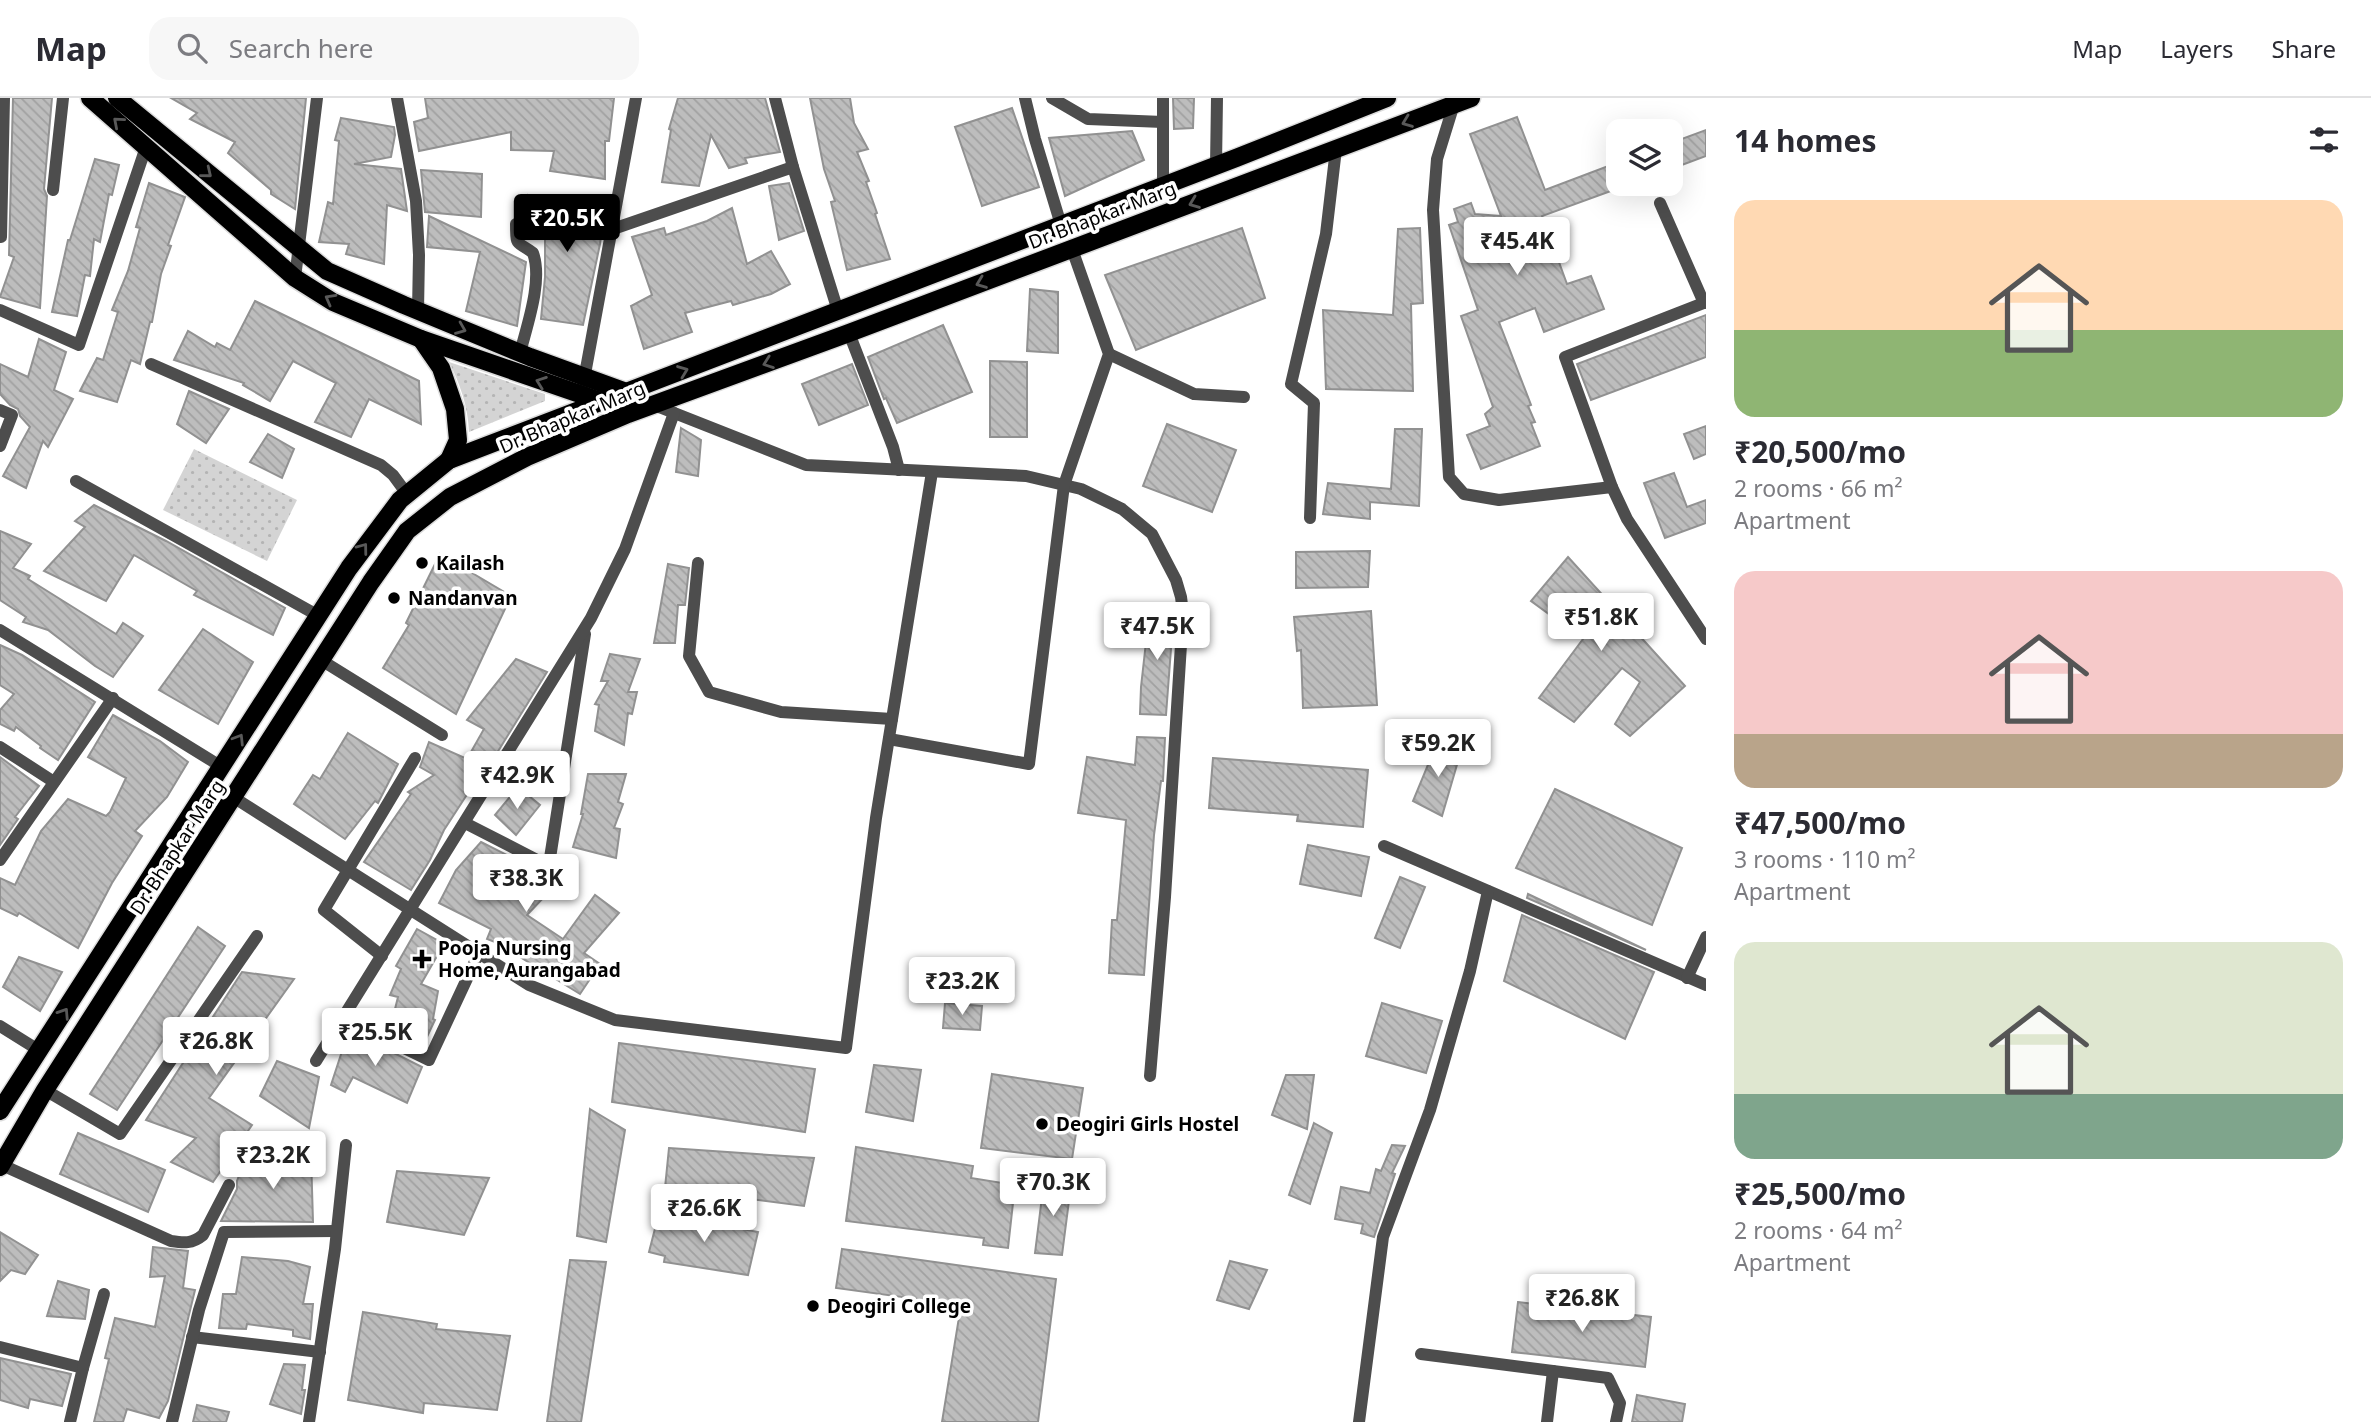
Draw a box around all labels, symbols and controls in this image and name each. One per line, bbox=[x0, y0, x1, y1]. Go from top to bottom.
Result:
search box bbox=[149, 17, 639, 80]
text: Map bbox=[35, 26, 107, 71]
icon: search bbox=[173, 29, 211, 67]
text: Search here bbox=[229, 30, 373, 66]
text: Map bbox=[2072, 32, 2122, 65]
text: Layers bbox=[2160, 32, 2234, 65]
text: Share bbox=[2272, 32, 2336, 65]
one-way arrow bbox=[1401, 114, 1413, 128]
one-way arrow bbox=[113, 118, 126, 130]
map controls bbox=[1606, 119, 1683, 196]
button: layers bbox=[1606, 119, 1683, 196]
text: 14 homes bbox=[1734, 120, 1877, 161]
icon: filters bbox=[2305, 121, 2343, 159]
one-way arrow bbox=[198, 165, 211, 177]
street label: Dr. Bhapkar Marg bbox=[1025, 175, 1179, 255]
pin: ₹20.5K bbox=[510, 194, 624, 254]
one-way arrow bbox=[1188, 194, 1200, 208]
text: ₹20.5K bbox=[530, 201, 604, 233]
pin: ₹45.4K bbox=[1460, 218, 1574, 277]
text: ₹45.4K bbox=[1480, 224, 1554, 256]
icon: home bbox=[1976, 245, 2102, 371]
one-way arrow bbox=[976, 275, 988, 289]
one-way arrow bbox=[324, 294, 337, 307]
one-way arrow bbox=[454, 320, 466, 334]
one-way arrow bbox=[763, 355, 775, 369]
one-way arrow bbox=[677, 365, 689, 379]
street label: Dr. Bhapkar Marg bbox=[495, 375, 649, 459]
one-way arrow bbox=[536, 376, 548, 390]
text: ₹20,500/mo bbox=[1734, 431, 1906, 472]
text: 2 rooms · 66 m² bbox=[1734, 472, 1903, 504]
text: Apartment bbox=[1734, 504, 1851, 536]
one-way arrow bbox=[355, 543, 368, 556]
place label: Kailash bbox=[436, 550, 505, 576]
marker: Kailash bbox=[414, 555, 430, 571]
place label: Nandanvan bbox=[408, 585, 518, 611]
marker: Nandanvan bbox=[386, 590, 402, 606]
pin: ₹51.8K bbox=[1544, 594, 1658, 653]
text: ₹51.8K bbox=[1564, 600, 1638, 632]
pin: ₹47.5K bbox=[1100, 602, 1214, 662]
text: ₹47.5K bbox=[1120, 609, 1194, 641]
icon: home bbox=[1976, 616, 2102, 742]
pin: ₹59.2K bbox=[1381, 720, 1495, 779]
text: ₹59.2K bbox=[1401, 726, 1475, 758]
one-way arrow bbox=[231, 733, 244, 746]
pin: ₹42.9K bbox=[460, 752, 574, 811]
text: ₹42.9K bbox=[480, 758, 554, 790]
street label: Dr. Bhapkar Marg bbox=[124, 775, 230, 919]
text: ₹47,500/mo bbox=[1734, 802, 1906, 843]
text: 3 rooms · 110 m² bbox=[1734, 843, 1916, 875]
pin: ₹38.3K bbox=[469, 854, 583, 914]
text: ₹38.3K bbox=[489, 861, 563, 893]
text: Apartment bbox=[1734, 875, 1851, 907]
place label: Pooja Nursing Home, Aurangabad bbox=[438, 935, 621, 983]
marker: Pooja Nursing Home, Aurangabad bbox=[412, 949, 432, 969]
pin: ₹23.2K bbox=[905, 958, 1019, 1017]
text: ₹23.2K bbox=[925, 964, 999, 996]
icon: home bbox=[1976, 987, 2102, 1113]
one-way arrow bbox=[56, 1008, 69, 1021]
pin: ₹25.5K bbox=[318, 1009, 432, 1068]
text: ₹25.5K bbox=[338, 1015, 412, 1047]
pin: ₹26.8K bbox=[159, 1018, 273, 1077]
text: ₹26.8K bbox=[179, 1024, 253, 1056]
place label: Deogiri Girls Hostel bbox=[1056, 1111, 1239, 1137]
marker: Deogiri Girls Hostel bbox=[1034, 1116, 1050, 1132]
pin: ₹23.2K bbox=[216, 1132, 330, 1191]
text: ₹23.2K bbox=[236, 1138, 310, 1170]
pin: ₹70.3K bbox=[996, 1158, 1110, 1218]
text: ₹70.3K bbox=[1016, 1165, 1090, 1197]
text: ₹25,500/mo bbox=[1734, 1173, 1906, 1214]
pin: ₹26.6K bbox=[647, 1184, 761, 1244]
text: ₹26.6K bbox=[667, 1191, 741, 1223]
text: 2 rooms · 64 m² bbox=[1734, 1214, 1903, 1246]
text: Apartment bbox=[1734, 1246, 1851, 1278]
pin: ₹26.8K bbox=[1525, 1274, 1639, 1334]
text: ₹26.8K bbox=[1545, 1281, 1619, 1313]
place label: Deogiri College bbox=[827, 1293, 971, 1319]
marker: Deogiri College bbox=[805, 1298, 821, 1314]

